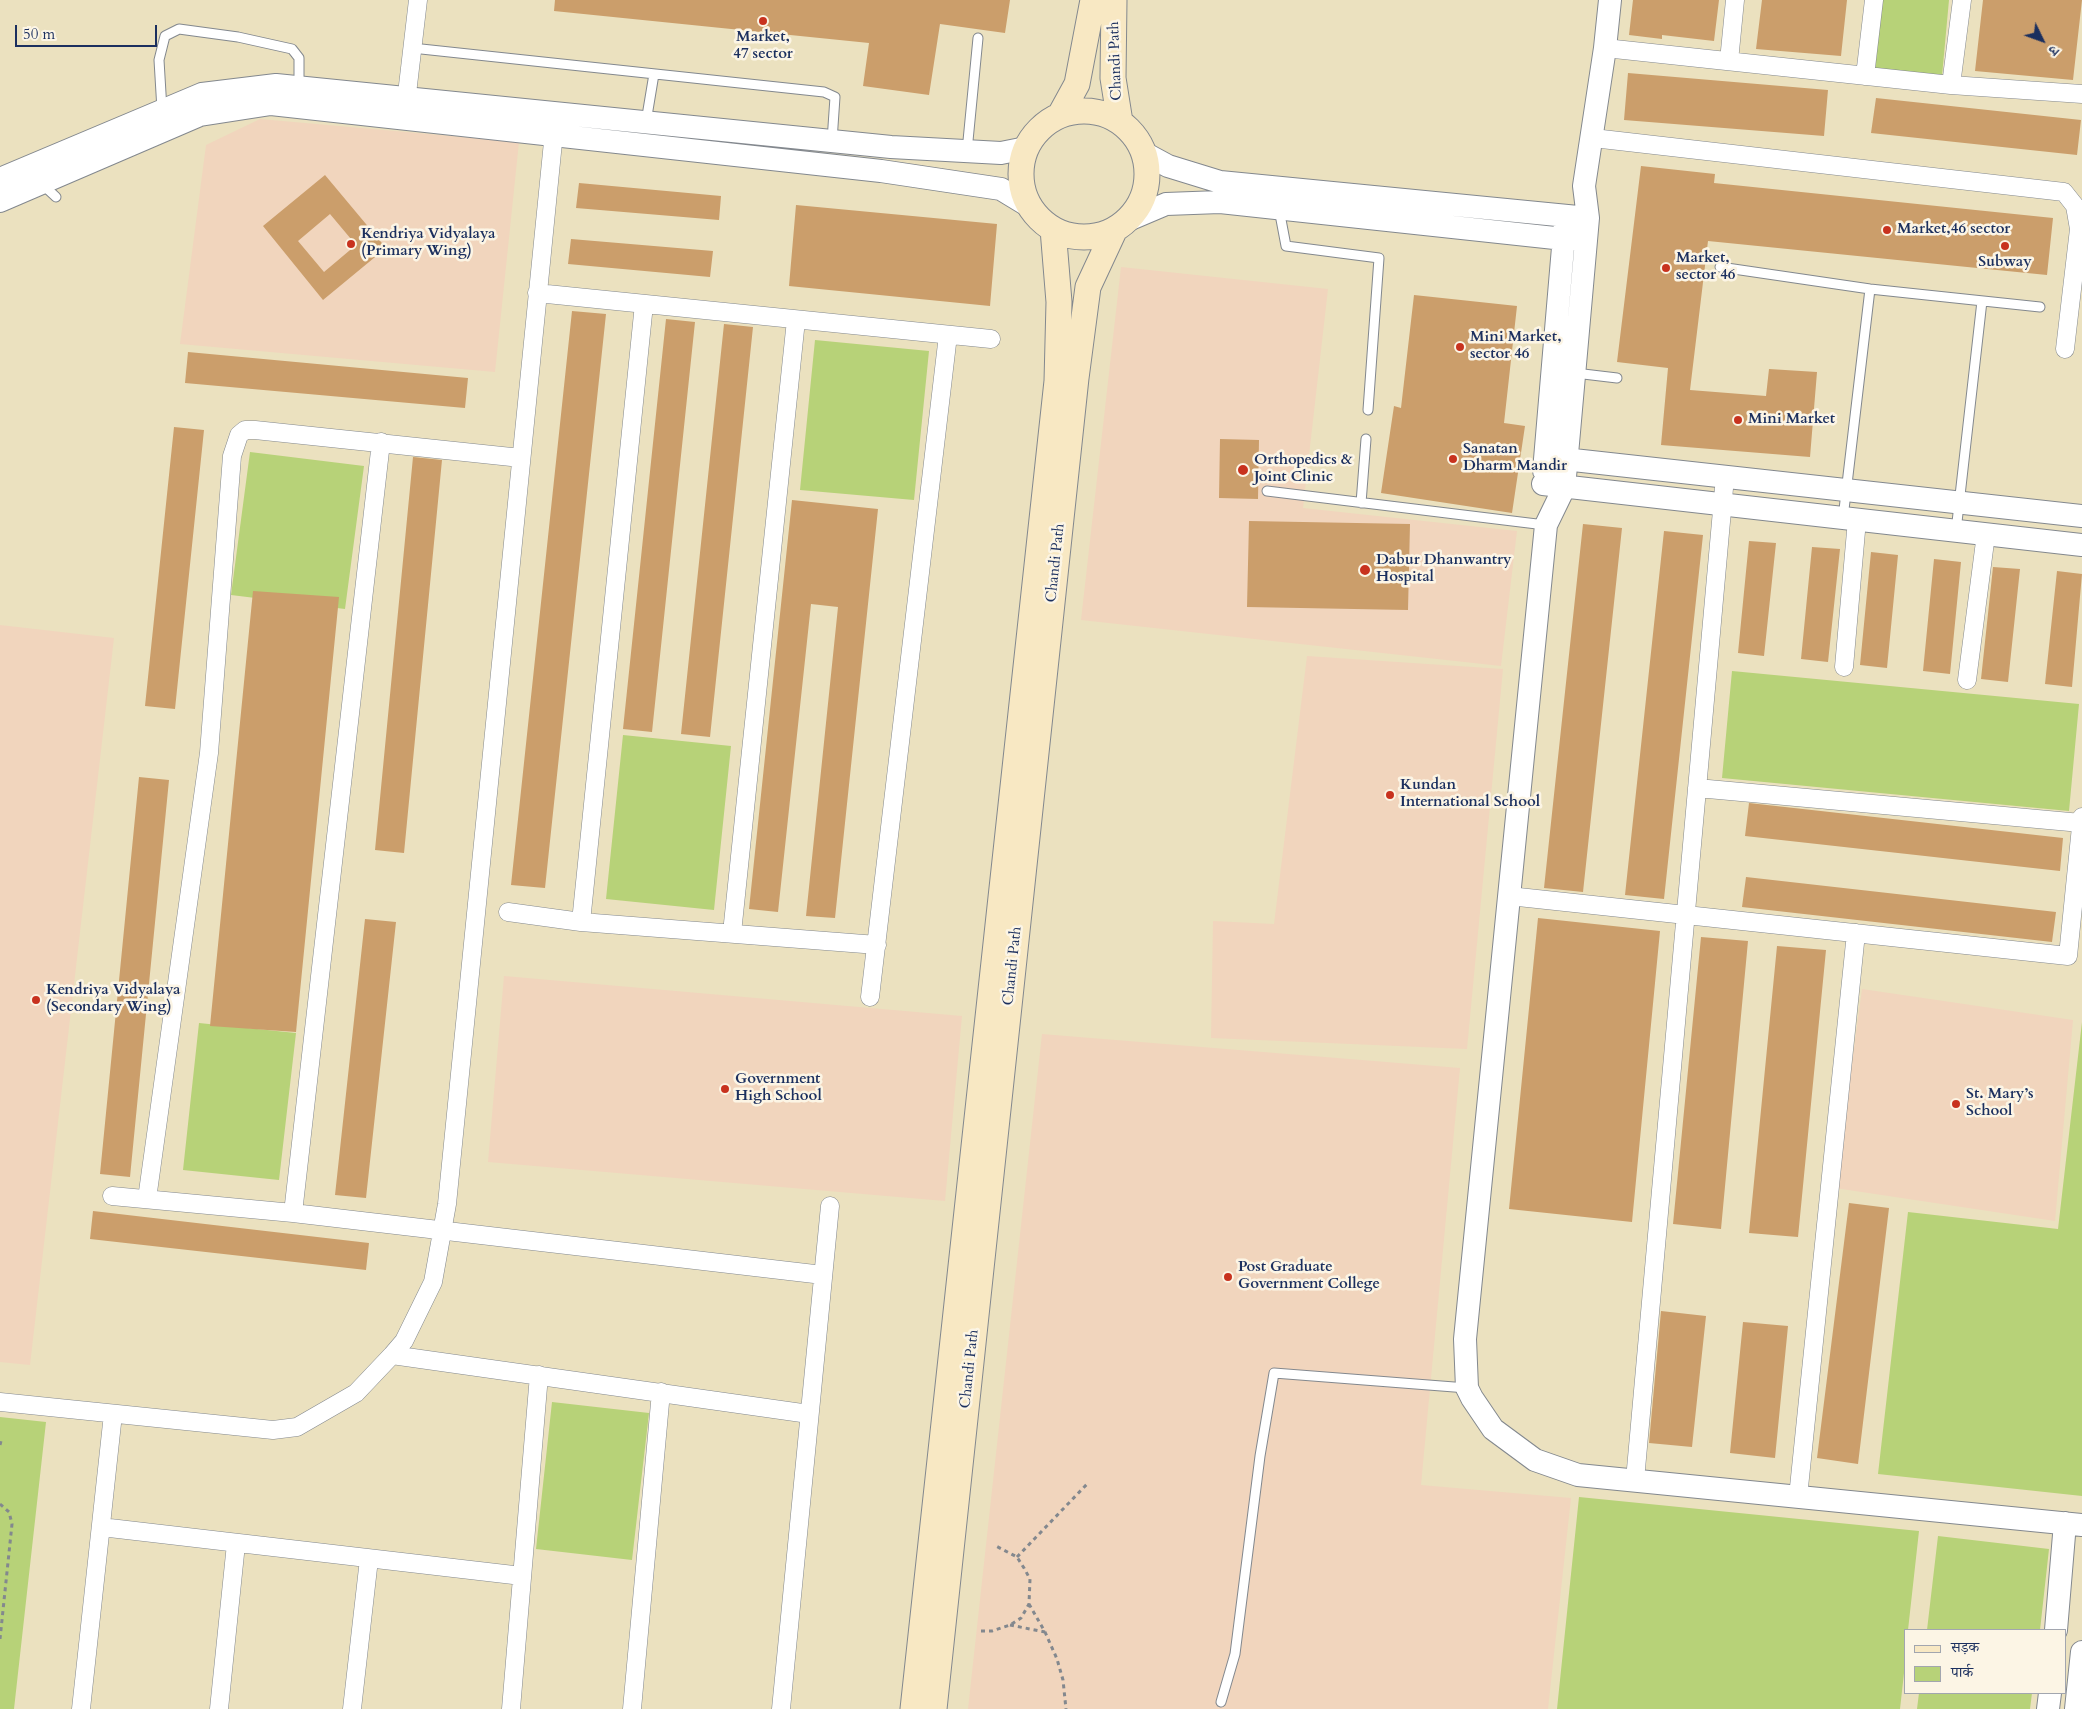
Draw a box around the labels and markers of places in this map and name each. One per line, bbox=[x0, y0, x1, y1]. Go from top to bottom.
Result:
marker: Market, 47 sector bbox=[757, 15, 769, 27]
place label: Market, 47 sector bbox=[733, 29, 793, 64]
place label: Market,46 sector bbox=[1897, 221, 2010, 239]
marker: Market,46 sector bbox=[1881, 224, 1893, 236]
place label: Kendriya Vidyalaya (Primary Wing) bbox=[361, 226, 496, 261]
marker: Kendriya Vidyalaya (Primary Wing) bbox=[345, 238, 357, 250]
marker: Subway bbox=[1999, 240, 2011, 252]
place label: Market, sector 46 bbox=[1676, 250, 1736, 285]
place label: Subway bbox=[1978, 254, 2032, 272]
marker: Market, sector 46 bbox=[1660, 262, 1672, 274]
place label: Mini Market, sector 46 bbox=[1470, 329, 1562, 364]
marker: Mini Market, sector 46 bbox=[1454, 341, 1466, 353]
place label: Mini Market bbox=[1748, 411, 1835, 429]
marker: Mini Market bbox=[1732, 414, 1744, 426]
place label: Sanatan Dharm Mandir bbox=[1463, 441, 1567, 476]
place label: Orthopedics & Joint Clinic bbox=[1254, 452, 1353, 487]
marker: Sanatan Dharm Mandir bbox=[1447, 453, 1459, 465]
marker: Orthopedics & Joint Clinic bbox=[1236, 463, 1250, 477]
place label: Dabur Dhanwantry Hospital bbox=[1376, 552, 1512, 587]
marker: Dabur Dhanwantry Hospital bbox=[1358, 563, 1372, 577]
place label: Kundan International School bbox=[1400, 777, 1540, 812]
marker: Kundan International School bbox=[1384, 789, 1396, 801]
place label: Kendriya Vidyalaya (Secondary Wing) bbox=[46, 982, 181, 1017]
marker: Kendriya Vidyalaya (Secondary Wing) bbox=[30, 994, 42, 1006]
place label: Government High School bbox=[735, 1071, 822, 1106]
marker: Government High School bbox=[719, 1083, 731, 1095]
place label: St. Mary’s School bbox=[1966, 1086, 2034, 1121]
marker: St. Mary’s School bbox=[1950, 1098, 1962, 1110]
place label: Post Graduate Government College bbox=[1238, 1259, 1380, 1294]
marker: Post Graduate Government College bbox=[1222, 1271, 1234, 1283]

